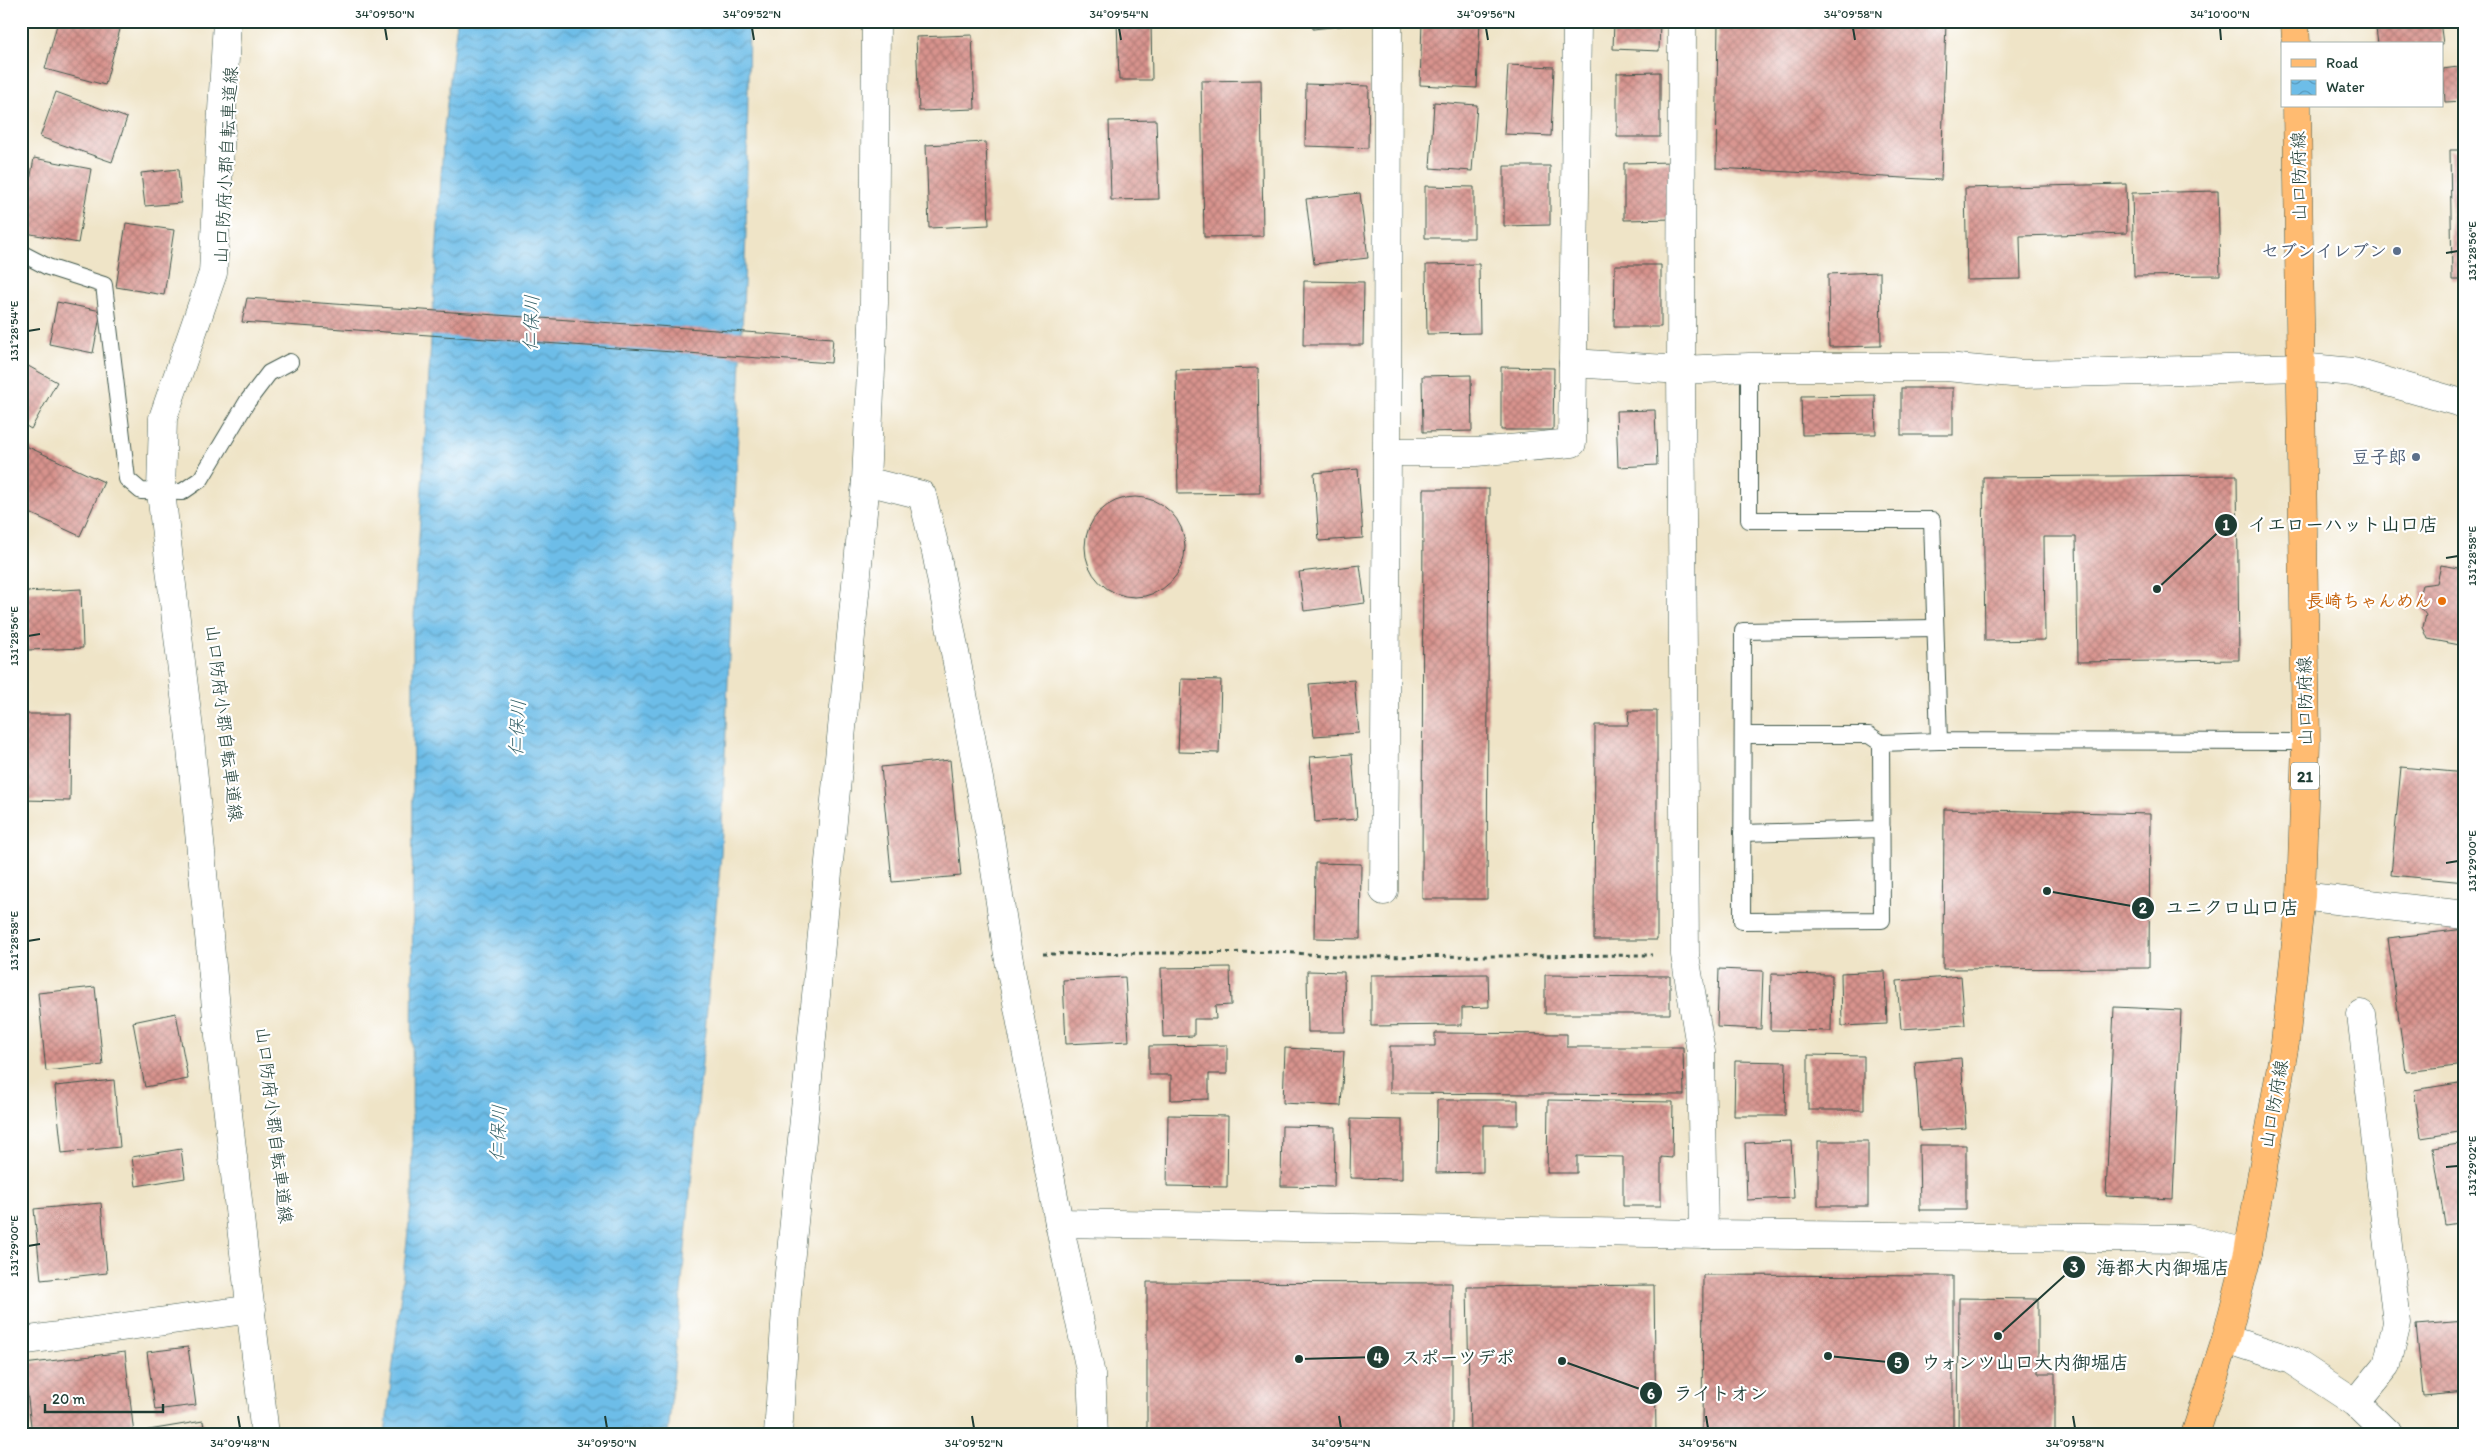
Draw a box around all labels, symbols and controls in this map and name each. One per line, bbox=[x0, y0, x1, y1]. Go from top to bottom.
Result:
text: 34°09'50"N bbox=[355, 7, 415, 21]
text: 34°09'52"N bbox=[723, 7, 781, 21]
text: 34°09'54"N bbox=[1089, 7, 1149, 21]
text: 34°09'56"N bbox=[1457, 7, 1515, 21]
text: 34°09'58"N bbox=[1824, 7, 1882, 21]
text: 34°10'00"N bbox=[2190, 7, 2250, 21]
legend bbox=[2281, 42, 2444, 108]
text: Road bbox=[2326, 54, 2359, 72]
street label: 山口防府小郡自転車道線 bbox=[210, 66, 242, 264]
text: Water bbox=[2326, 78, 2365, 96]
street label: 山口防府線 bbox=[2287, 131, 2311, 221]
text: 131°28'56"E bbox=[2465, 221, 2479, 281]
place label: セブンイレブン bbox=[2261, 240, 2387, 262]
marker: セブンイレブン bbox=[2391, 245, 2403, 257]
water label: 仁保川 bbox=[519, 294, 543, 352]
text: 131°28'54"E bbox=[7, 300, 21, 361]
place label: 豆子郎 bbox=[2352, 446, 2406, 468]
marker: 豆子郎 bbox=[2410, 451, 2422, 463]
callout: イエローハット山口店 bbox=[2213, 508, 2448, 542]
text: イエローハット山口店 bbox=[2248, 513, 2438, 536]
text: 1 bbox=[2223, 516, 2230, 534]
text: 131°28'58"E bbox=[2465, 526, 2479, 586]
place label: 長崎ちゃんめん bbox=[2306, 590, 2432, 612]
marker: 長崎ちゃんめん bbox=[2436, 595, 2448, 607]
text: 131°28'56"E bbox=[7, 606, 21, 666]
street label: 山口防府小郡自転車道線 bbox=[201, 623, 247, 823]
street label: 山口防府線 bbox=[2293, 656, 2317, 746]
water label: 仁保川 bbox=[504, 699, 530, 757]
road number: 21 bbox=[2291, 762, 2319, 789]
text: 131°29'00"E bbox=[2465, 830, 2479, 892]
callout: ユニクロ山口店 bbox=[2130, 891, 2308, 925]
text: ユニクロ山口店 bbox=[2165, 896, 2299, 919]
text: 2 bbox=[2139, 899, 2147, 917]
text: 131°28'58"E bbox=[7, 911, 21, 971]
street label: 山口防府小郡自転車道線 bbox=[251, 1025, 297, 1225]
street label: 山口防府線 bbox=[2255, 1058, 2293, 1150]
water label: 仁保川 bbox=[485, 1104, 511, 1162]
text: 131°29'02"E bbox=[2465, 1135, 2479, 1196]
text: 131°29'00"E bbox=[7, 1215, 21, 1277]
callout: 海都大内御堀店 bbox=[2062, 1250, 2240, 1284]
text: 海都大内御堀店 bbox=[2096, 1256, 2230, 1279]
text: 3 bbox=[2070, 1258, 2078, 1276]
callout: スポーツデポ bbox=[1366, 1340, 1525, 1374]
text: スポーツデポ bbox=[1401, 1346, 1515, 1369]
callout: ウォンツ山口大内御堀店 bbox=[1886, 1346, 2140, 1380]
text: 4 bbox=[1373, 1349, 1383, 1367]
text: ウォンツ山口大内御堀店 bbox=[1921, 1351, 2129, 1374]
text: 5 bbox=[1894, 1354, 1902, 1372]
callout: ライトオン bbox=[1639, 1376, 1779, 1410]
scale bar bbox=[45, 1381, 162, 1413]
text: ライトオン bbox=[1674, 1382, 1768, 1405]
text: 6 bbox=[1647, 1385, 1655, 1403]
text: 20 m bbox=[52, 1390, 86, 1408]
text: 34°09'48"N bbox=[210, 1436, 270, 1450]
text: 34°09'50"N bbox=[577, 1436, 637, 1450]
text: 34°09'52"N bbox=[945, 1436, 1003, 1450]
text: 34°09'54"N bbox=[1311, 1436, 1371, 1450]
text: 34°09'56"N bbox=[1679, 1436, 1737, 1450]
text: 34°09'58"N bbox=[2046, 1436, 2104, 1450]

